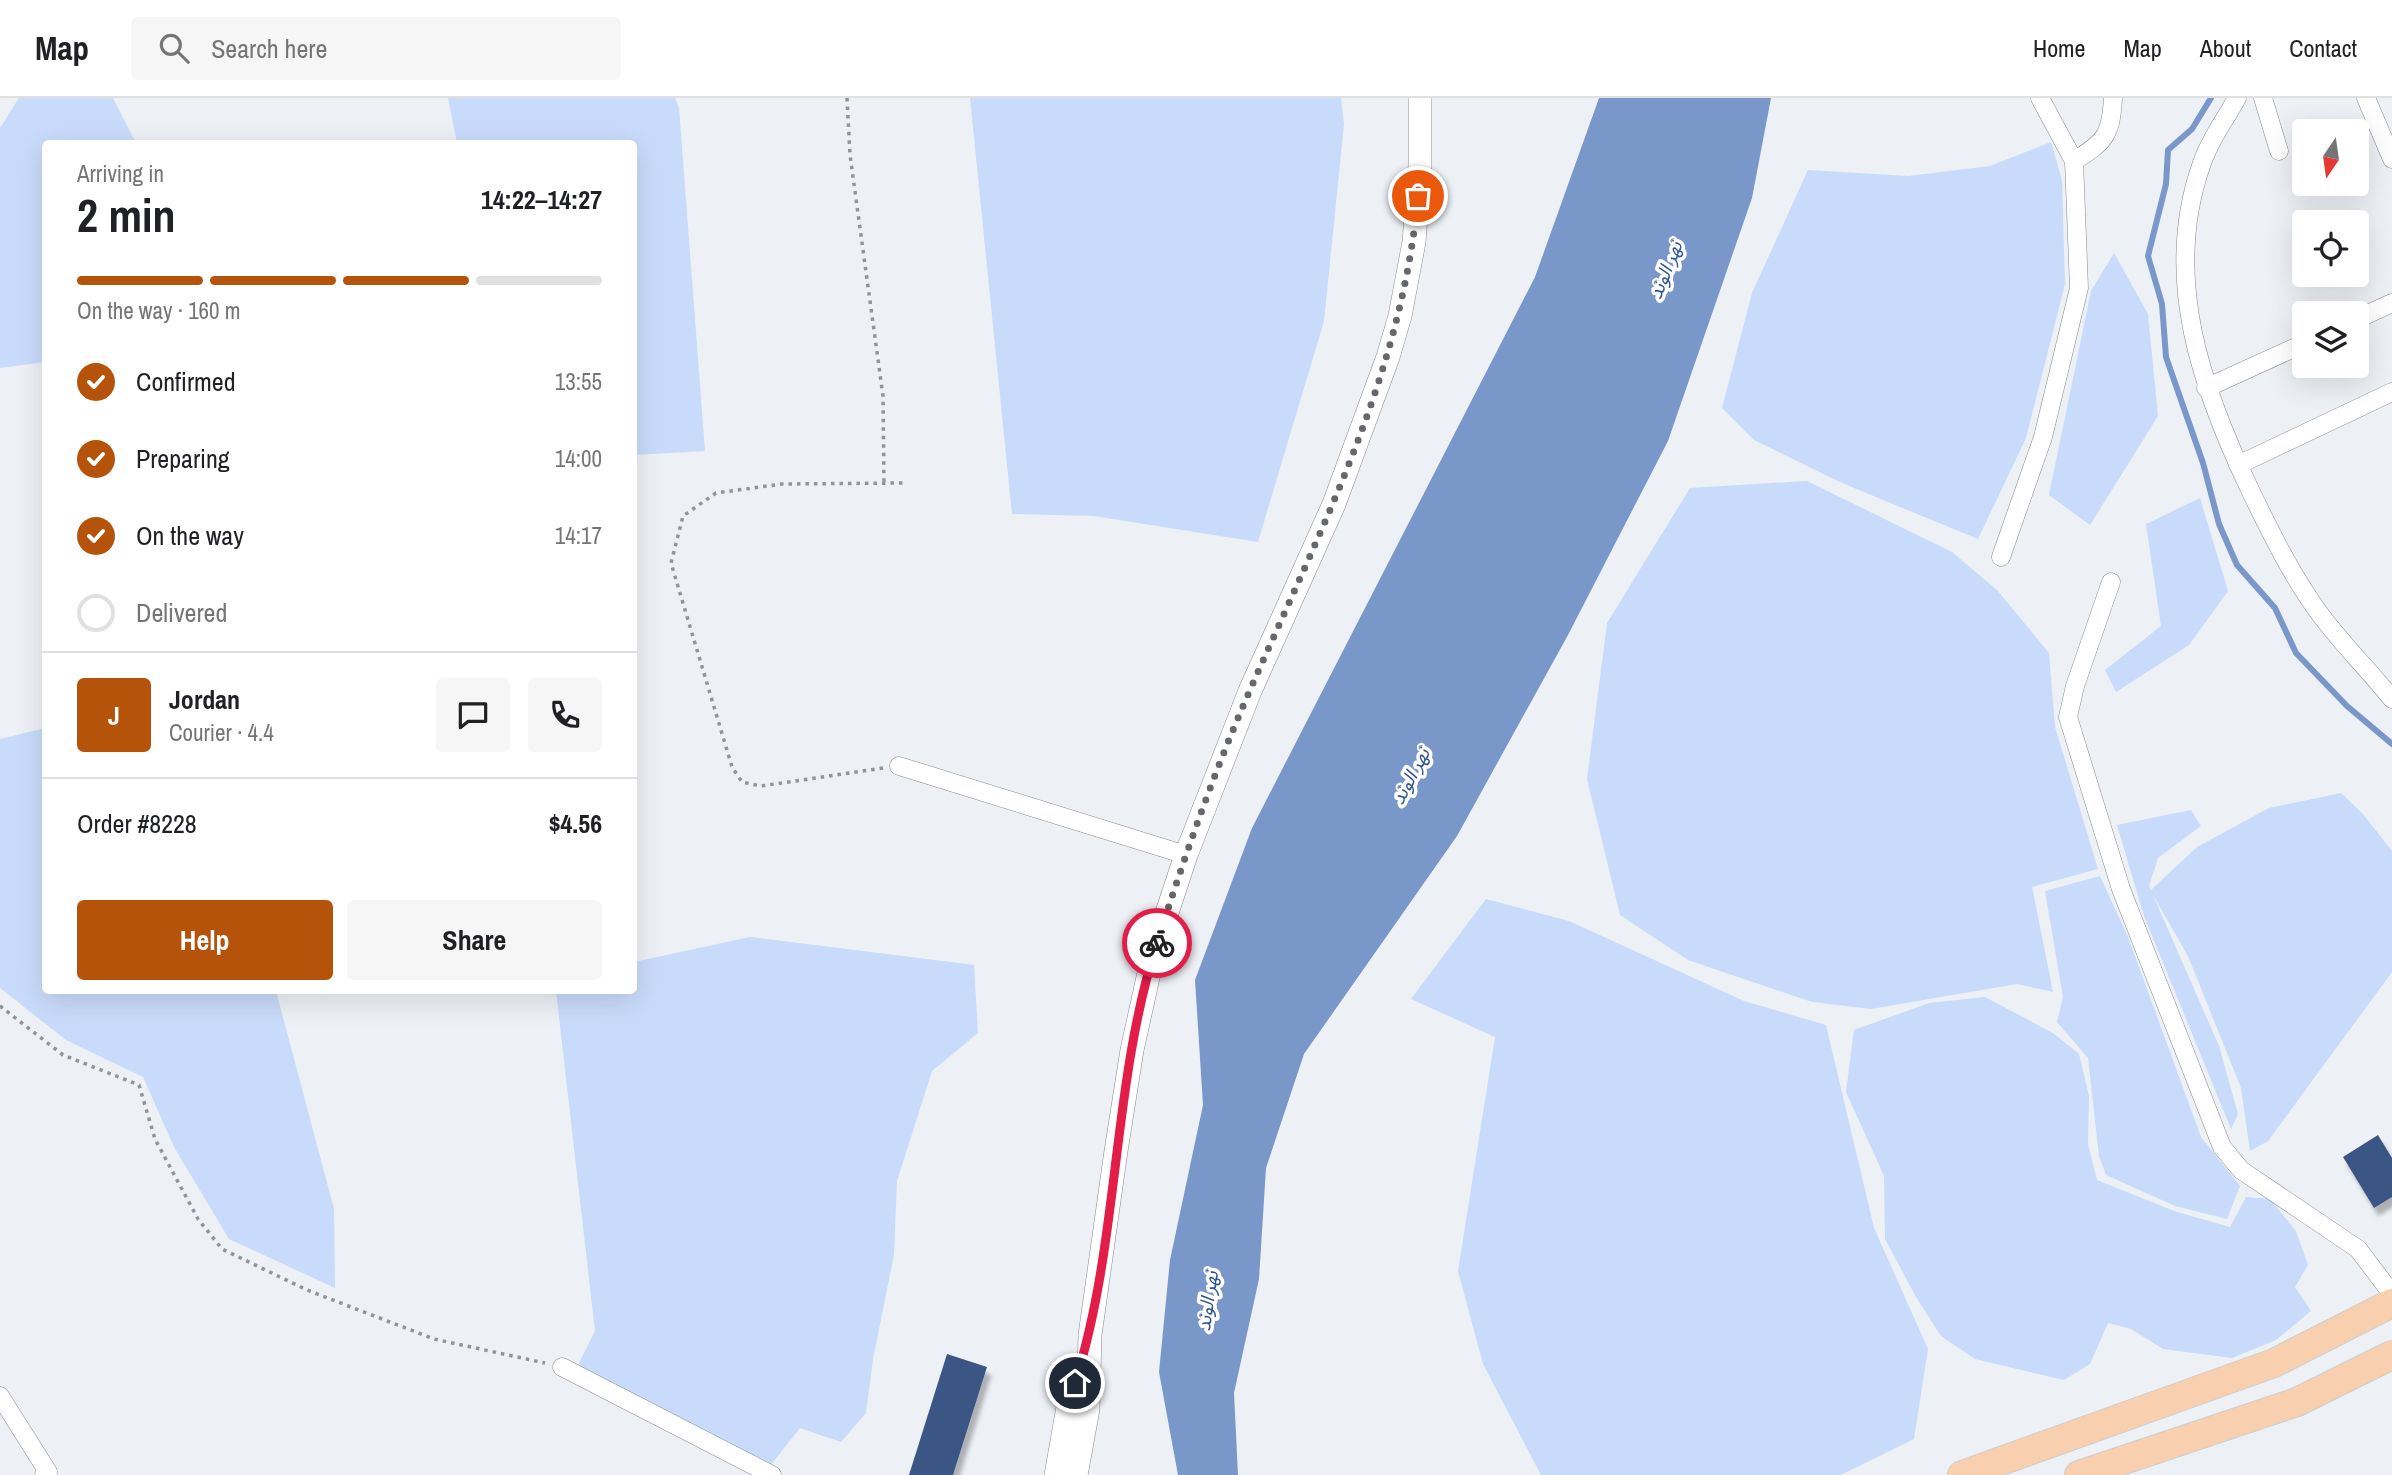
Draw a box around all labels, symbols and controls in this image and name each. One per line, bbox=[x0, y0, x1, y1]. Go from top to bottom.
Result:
search box bbox=[131, 17, 621, 80]
text: Map bbox=[35, 26, 89, 70]
icon: search bbox=[155, 29, 193, 67]
text: Search here bbox=[211, 31, 327, 66]
text: Home bbox=[2033, 32, 2085, 64]
text: Map bbox=[2123, 32, 2162, 64]
text: About bbox=[2200, 32, 2251, 64]
text: Contact bbox=[2289, 32, 2357, 64]
north arrow bbox=[2292, 119, 2370, 196]
map controls bbox=[2292, 119, 2369, 378]
text: Arriving in bbox=[77, 158, 164, 189]
pin bbox=[1388, 166, 1448, 226]
icon: bag bbox=[1399, 177, 1437, 215]
text: 14:22–14:27 bbox=[481, 182, 602, 217]
text: 2 min bbox=[77, 184, 176, 246]
button: locate bbox=[2292, 210, 2369, 287]
water label: نهر الوند bbox=[1642, 235, 1689, 303]
text: On the way · 160 m bbox=[77, 295, 241, 326]
button: layers bbox=[2292, 301, 2369, 378]
icon: check bbox=[77, 363, 115, 401]
text: Confirmed bbox=[136, 364, 236, 399]
text: 13:55 bbox=[555, 366, 602, 397]
icon: check bbox=[77, 440, 115, 478]
text: Preparing bbox=[136, 441, 230, 476]
text: 14:00 bbox=[555, 443, 602, 474]
icon: check bbox=[77, 517, 115, 555]
text: On the way bbox=[136, 518, 244, 553]
text: 14:17 bbox=[555, 520, 602, 551]
text: Delivered bbox=[136, 595, 227, 630]
button: chat bbox=[436, 678, 510, 752]
button: phone bbox=[528, 678, 602, 752]
text: Jordan bbox=[169, 682, 240, 717]
text: J bbox=[108, 698, 120, 733]
text: Courier · 4.4 bbox=[169, 717, 274, 748]
water label: نهر الوند bbox=[1384, 742, 1437, 809]
text: Order #8228 bbox=[77, 806, 197, 841]
text: $4.56 bbox=[549, 806, 602, 841]
button: Help bbox=[77, 900, 333, 980]
button: Share bbox=[347, 900, 602, 980]
courier bbox=[1122, 908, 1192, 978]
icon: bike bbox=[1138, 924, 1176, 962]
water label: نهر الوند bbox=[1190, 1268, 1224, 1333]
pin bbox=[1045, 1353, 1105, 1413]
icon: home bbox=[1056, 1364, 1094, 1402]

